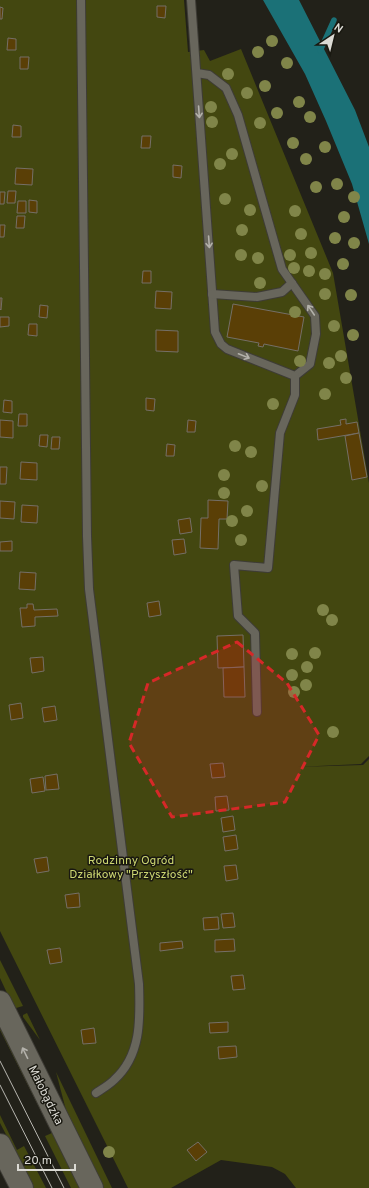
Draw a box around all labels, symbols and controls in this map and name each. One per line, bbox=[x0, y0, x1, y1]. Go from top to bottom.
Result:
north arrow bbox=[313, 16, 353, 56]
text: N bbox=[331, 21, 345, 37]
one-way arrow bbox=[196, 105, 203, 118]
one-way arrow bbox=[205, 235, 212, 248]
one-way arrow bbox=[307, 305, 315, 316]
one-way arrow bbox=[237, 353, 249, 360]
park label: Rodzinny Ogród Działkowy "Przyszłość" bbox=[69, 853, 193, 883]
one-way arrow bbox=[21, 1047, 28, 1059]
street label: Małobądzka bbox=[24, 1063, 66, 1128]
scale bar bbox=[18, 1146, 75, 1172]
text: 20 m bbox=[24, 1153, 52, 1169]

